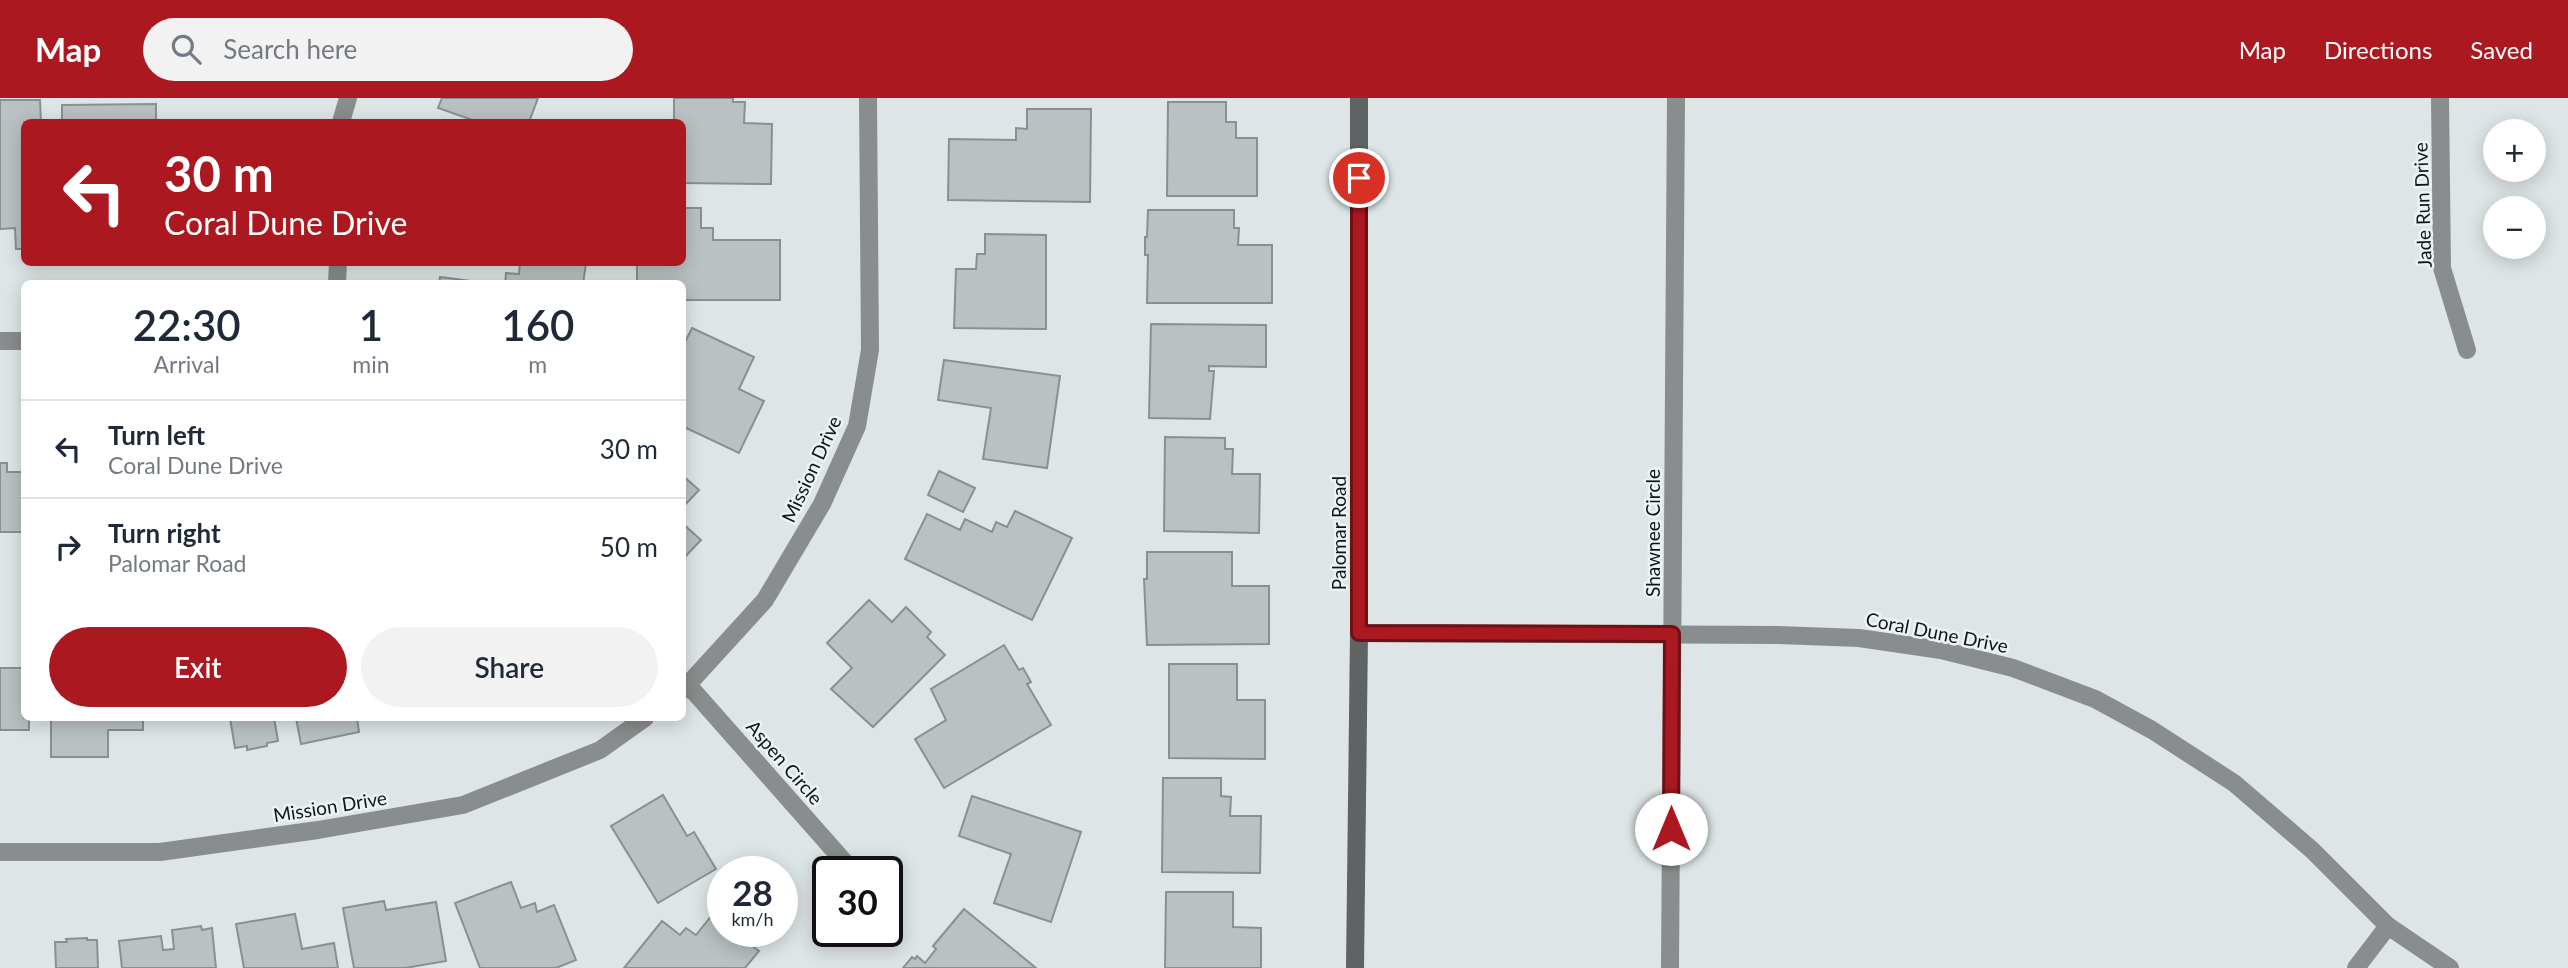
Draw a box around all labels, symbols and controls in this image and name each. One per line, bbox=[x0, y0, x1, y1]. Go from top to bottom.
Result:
search box bbox=[143, 18, 633, 81]
text: Map bbox=[35, 29, 101, 69]
icon: search bbox=[167, 30, 205, 68]
text: Search here bbox=[223, 33, 357, 65]
text: Map bbox=[2239, 35, 2286, 64]
text: Directions bbox=[2324, 35, 2432, 64]
text: Saved bbox=[2470, 35, 2533, 64]
map controls bbox=[2483, 119, 2546, 259]
button: + bbox=[2483, 119, 2546, 182]
street label: Jade Run Drive bbox=[2408, 142, 2436, 268]
text: 30 m bbox=[164, 144, 274, 202]
icon: left bbox=[49, 147, 140, 238]
pin bbox=[1329, 148, 1389, 208]
icon: arrive bbox=[1340, 159, 1378, 197]
button: − bbox=[2483, 196, 2546, 259]
text: Coral Dune Drive bbox=[164, 203, 407, 242]
text: 22:30 bbox=[133, 300, 241, 350]
text: 1 bbox=[359, 300, 383, 350]
text: 160 bbox=[501, 300, 574, 350]
text: Arrival bbox=[154, 350, 220, 378]
text: min bbox=[352, 350, 390, 378]
text: m bbox=[528, 350, 547, 378]
street label: Mission Drive bbox=[776, 412, 846, 526]
text: Turn left bbox=[108, 419, 205, 451]
icon: left bbox=[49, 430, 87, 468]
text: 30 m bbox=[600, 433, 658, 465]
text: Coral Dune Drive bbox=[108, 451, 283, 479]
street label: Shawnee Circle bbox=[1641, 469, 1664, 597]
street label: Palomar Road bbox=[1327, 476, 1350, 590]
text: Turn right bbox=[108, 517, 221, 549]
icon: right bbox=[49, 528, 87, 566]
text: 50 m bbox=[600, 531, 658, 563]
text: Palomar Road bbox=[108, 549, 246, 577]
street label: Coral Dune Drive bbox=[1864, 607, 2010, 657]
button: Exit bbox=[49, 627, 347, 707]
button: Share bbox=[361, 627, 658, 707]
street label: Aspen Circle bbox=[742, 715, 828, 809]
street label: Mission Drive bbox=[272, 786, 388, 826]
position arrow bbox=[1634, 792, 1708, 866]
speed limit sign: 30 bbox=[812, 856, 903, 947]
text: 28 bbox=[732, 871, 773, 913]
text: km/h bbox=[731, 908, 774, 930]

